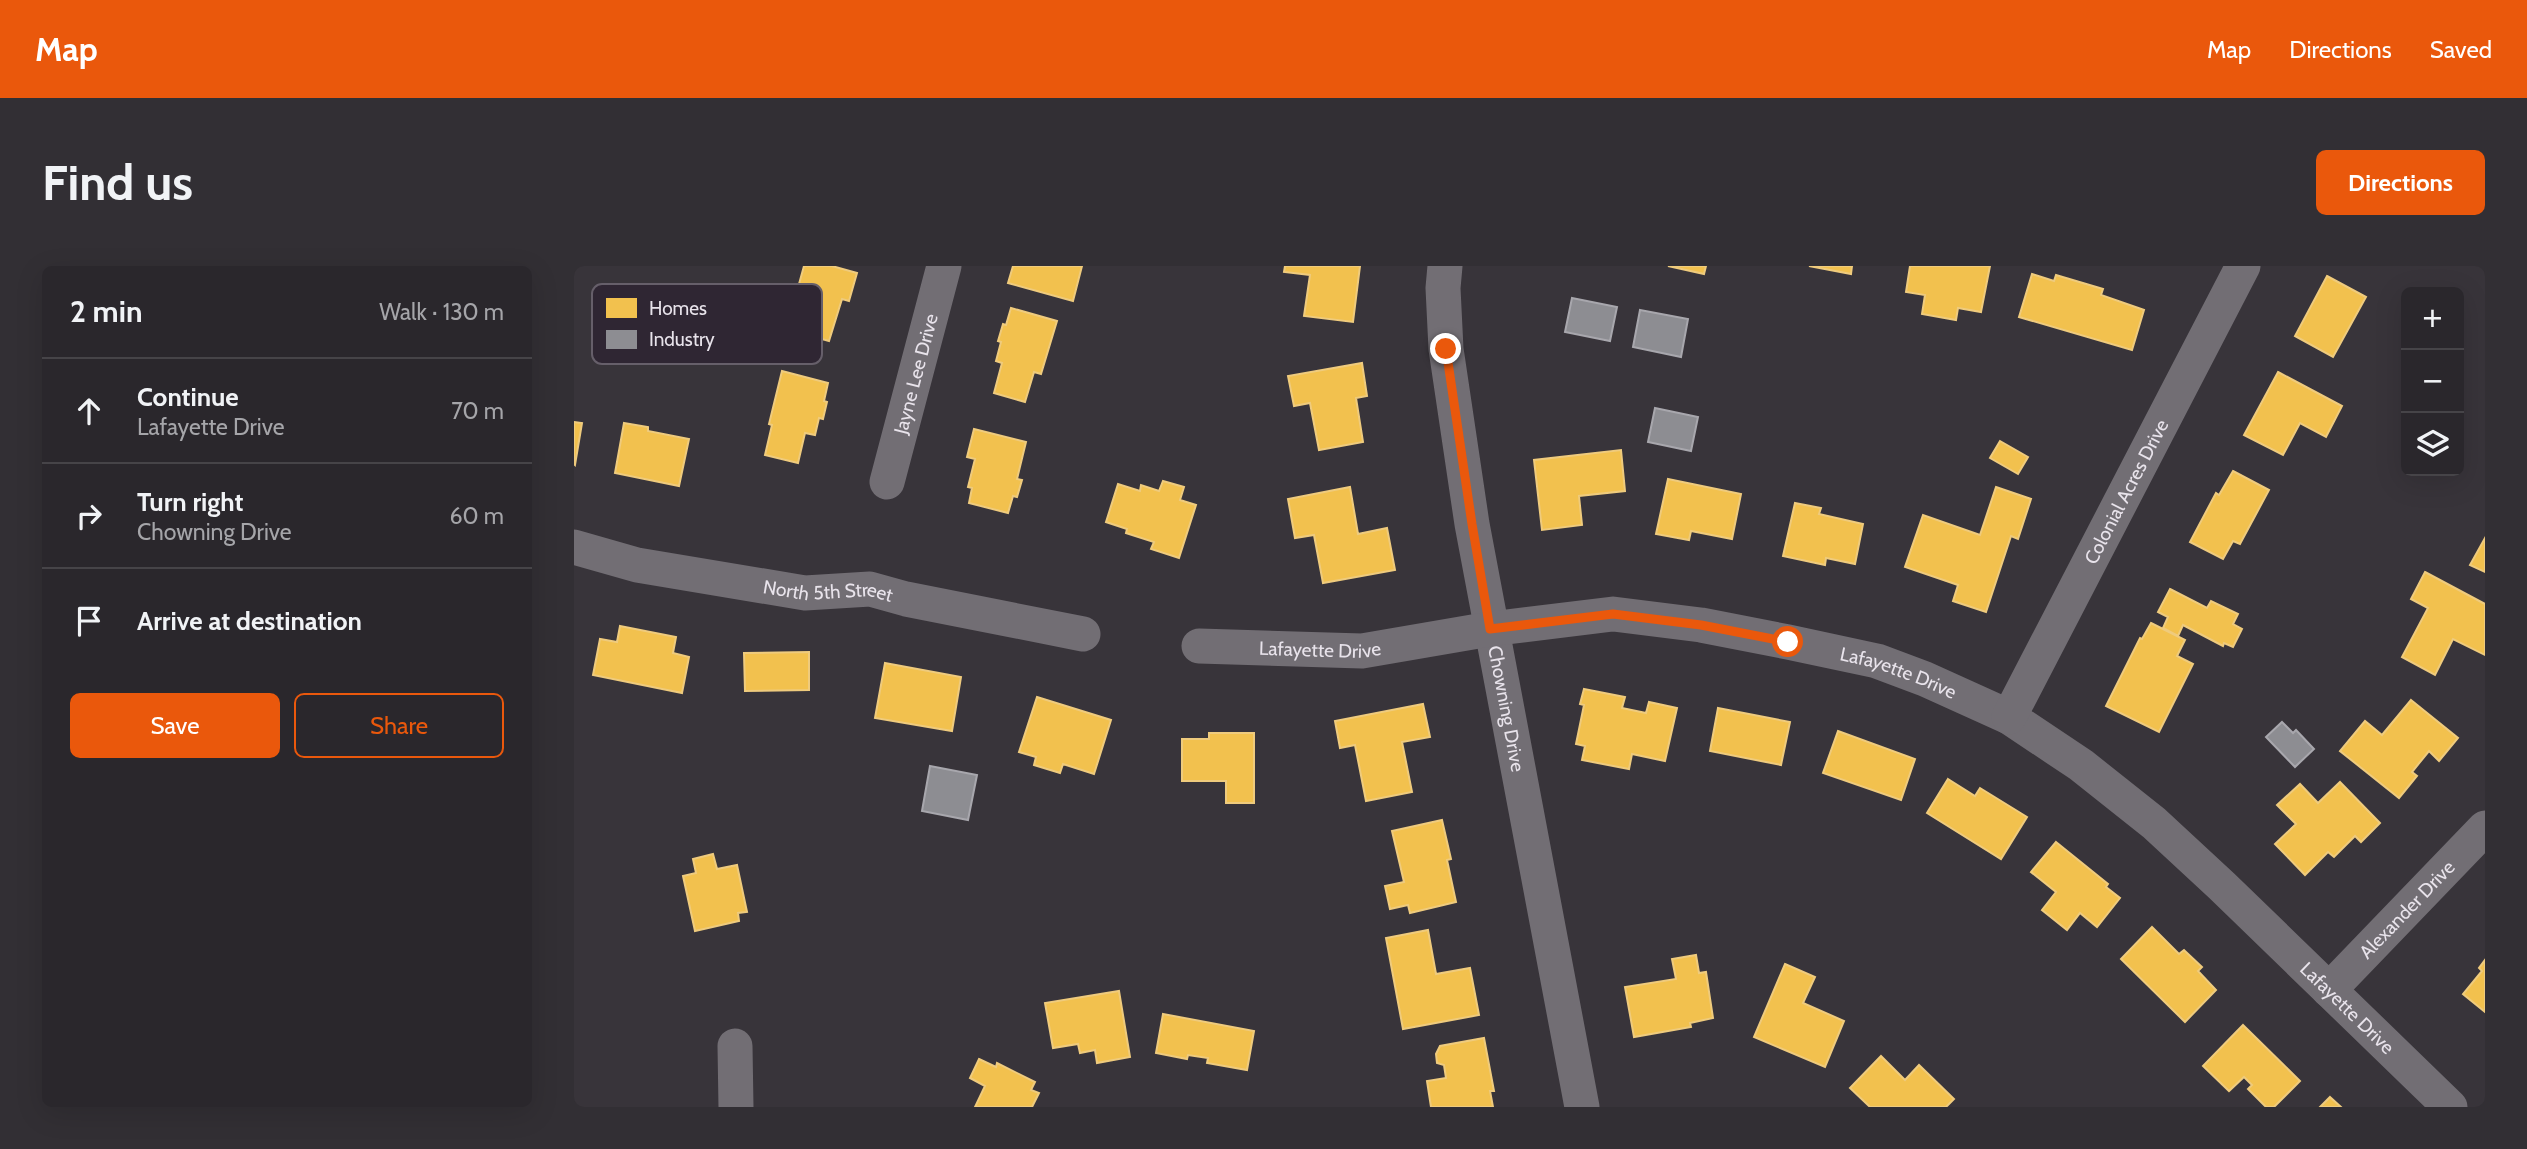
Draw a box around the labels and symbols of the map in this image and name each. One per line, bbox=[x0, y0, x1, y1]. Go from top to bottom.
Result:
legend bbox=[592, 284, 822, 364]
text: Homes bbox=[649, 297, 707, 320]
street label: Jayne Lee Drive bbox=[889, 311, 943, 437]
text: Industry bbox=[649, 328, 715, 351]
route end bbox=[1430, 333, 1461, 364]
street label: Colonial Acres Drive bbox=[2079, 415, 2174, 568]
street label: North 5th Street bbox=[761, 575, 896, 607]
route start bbox=[1772, 626, 1803, 657]
street label: Lafayette Drive bbox=[1259, 637, 1383, 663]
street label: Lafayette Drive bbox=[1838, 642, 1960, 704]
street label: Chowning Drive bbox=[1483, 644, 1530, 774]
street label: Alexander Drive bbox=[2355, 856, 2460, 964]
street label: Lafayette Drive bbox=[2295, 957, 2399, 1059]

